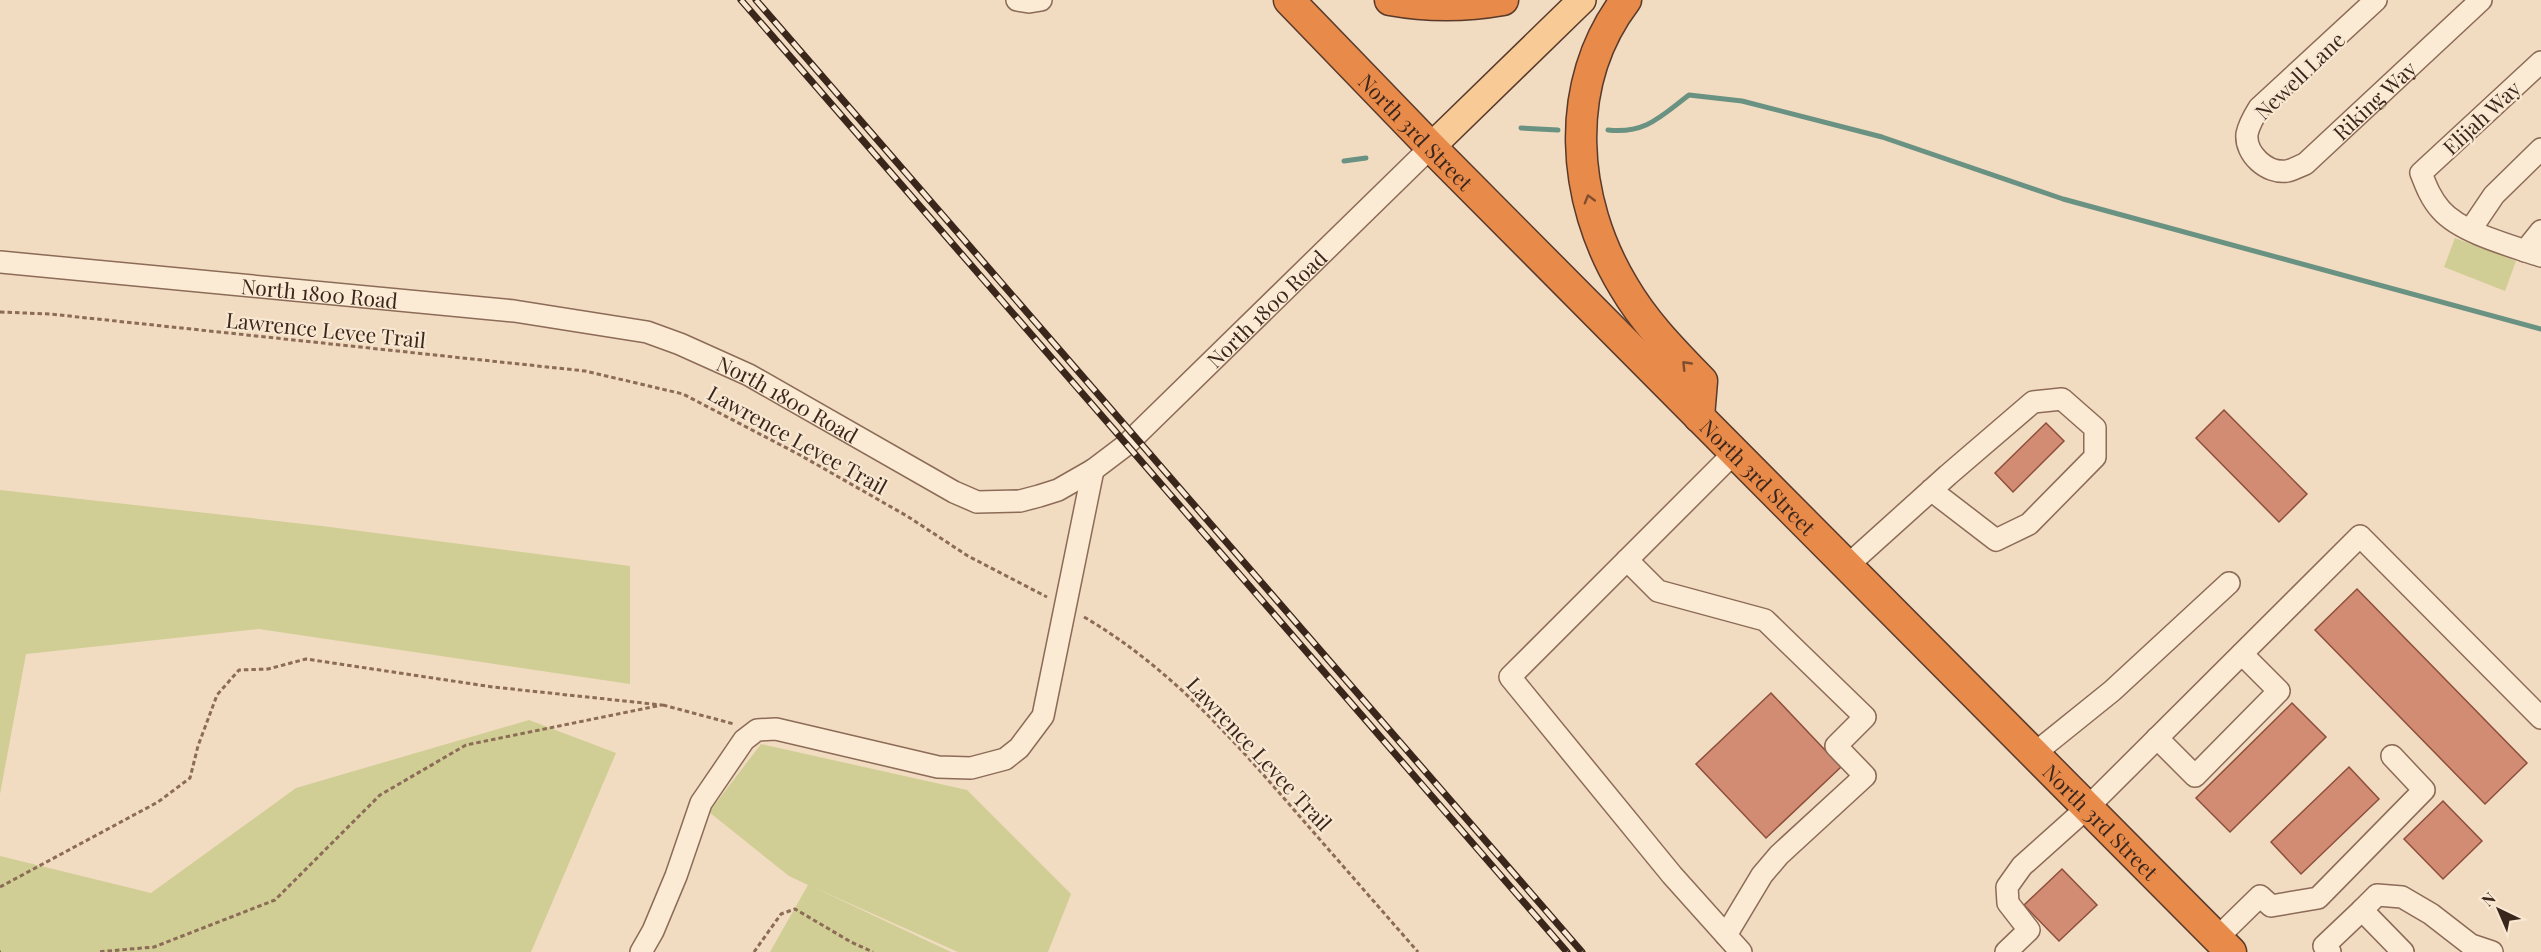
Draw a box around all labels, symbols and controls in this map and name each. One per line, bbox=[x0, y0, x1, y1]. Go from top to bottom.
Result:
street label: Newell Lane bbox=[2248, 25, 2350, 125]
street label: Riking Way bbox=[2326, 54, 2422, 146]
street label: North 3rd Street bbox=[1353, 67, 1480, 196]
street label: Elijah Way bbox=[2436, 73, 2526, 160]
one-way arrow bbox=[1584, 194, 1596, 205]
street label: North 1800 Road bbox=[1200, 243, 1332, 373]
street label: North 1800 Road bbox=[240, 271, 399, 314]
street label: Lawrence Levee Trail bbox=[225, 305, 427, 353]
street label: North 1800 Road bbox=[713, 349, 864, 449]
one-way arrow bbox=[1683, 361, 1694, 372]
street label: Lawrence Levee Trail bbox=[703, 378, 893, 500]
street label: North 3rd Street bbox=[1695, 413, 1823, 541]
street label: Lawrence Levee Trail bbox=[1181, 670, 1339, 836]
street label: North 3rd Street bbox=[2037, 757, 2165, 886]
north arrow bbox=[2469, 880, 2529, 940]
text: N bbox=[2477, 887, 2500, 910]

